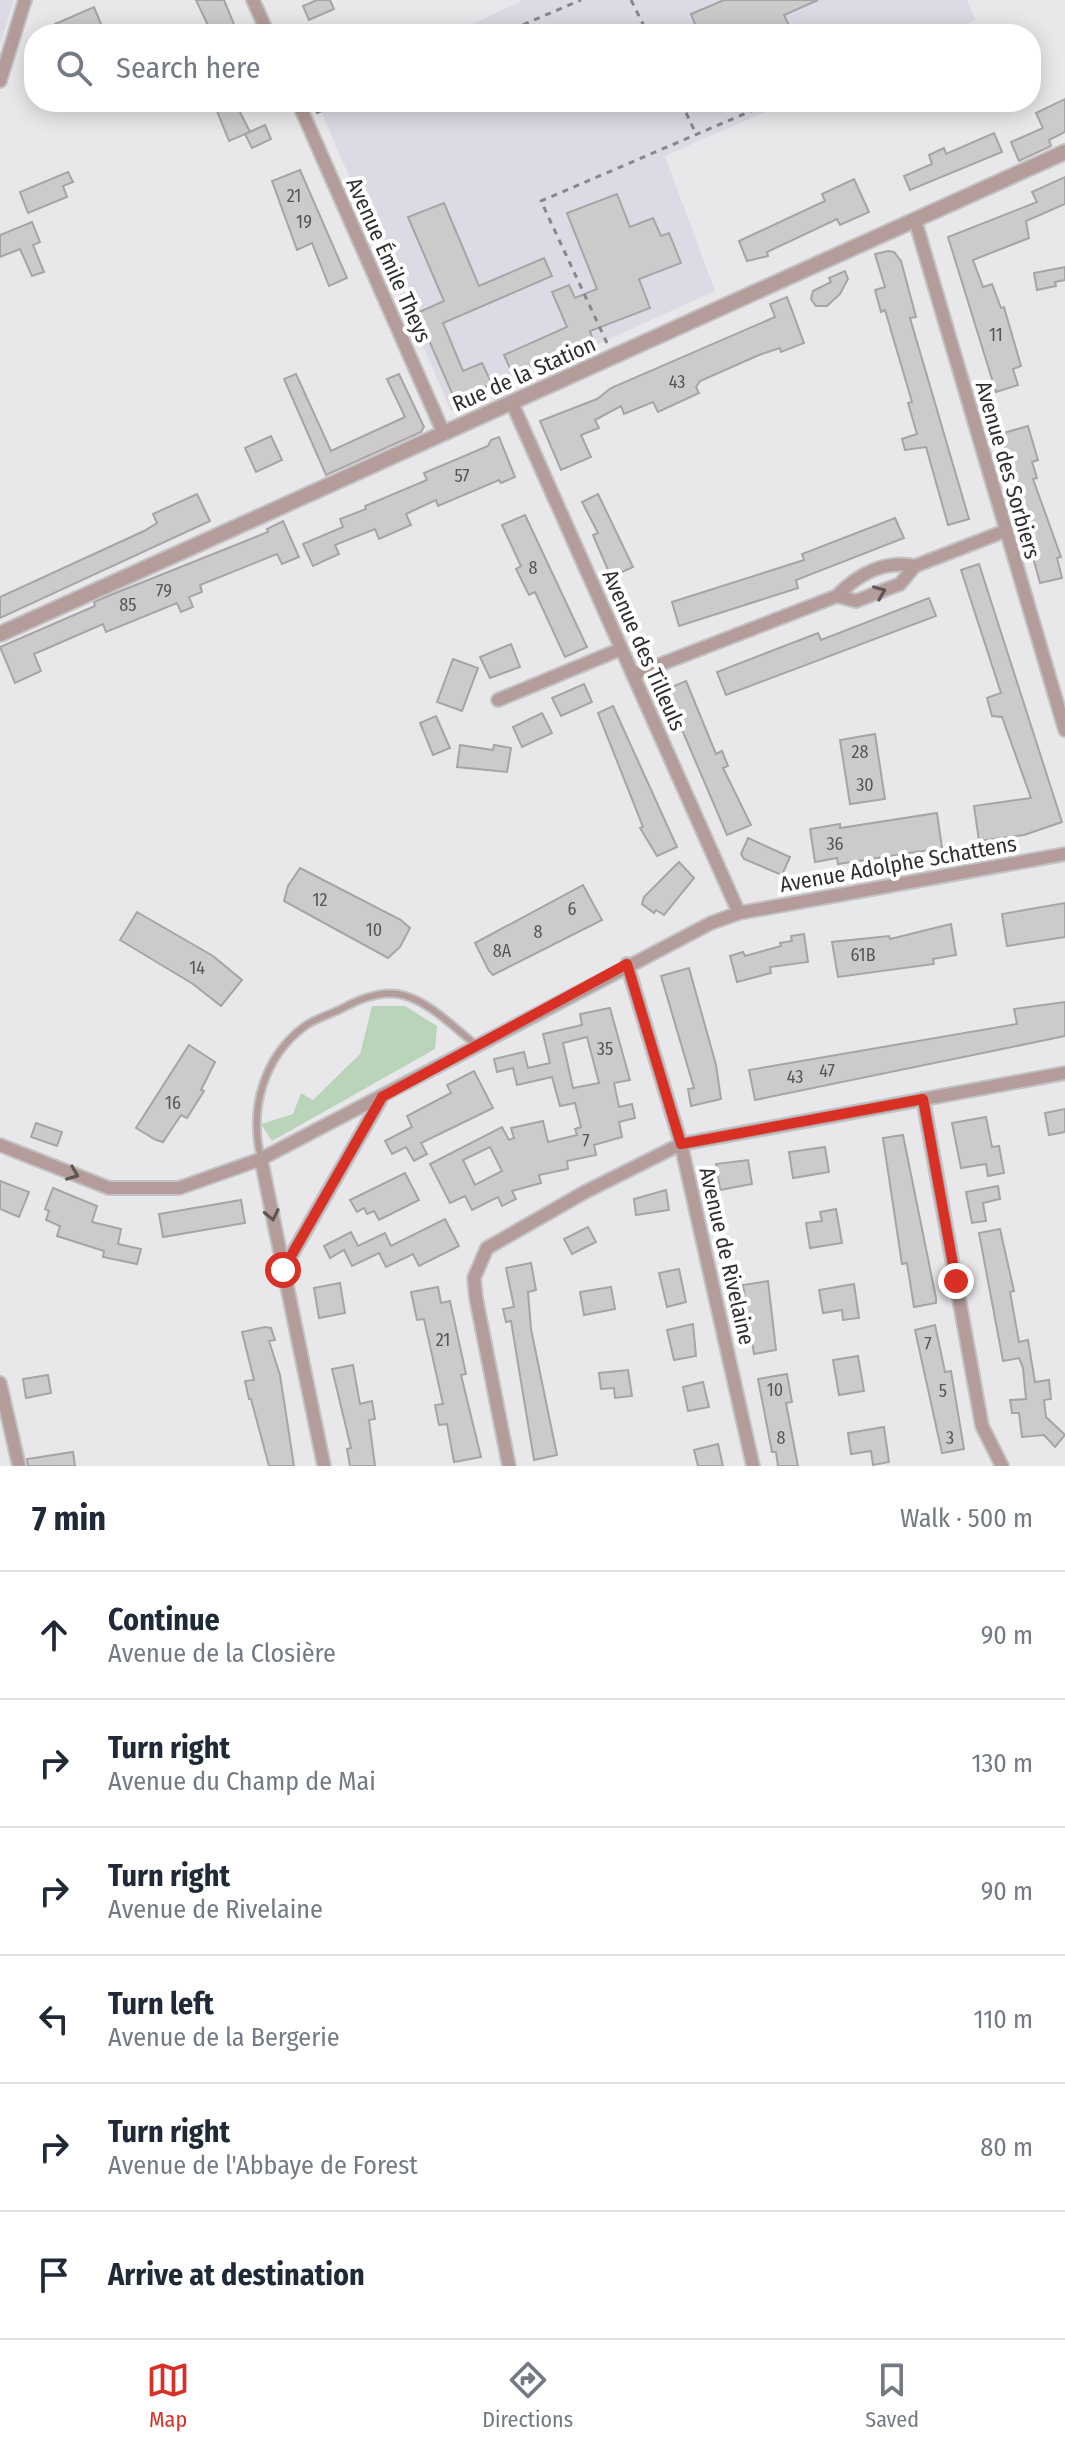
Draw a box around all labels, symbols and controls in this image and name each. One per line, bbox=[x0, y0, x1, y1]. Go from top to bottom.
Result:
search box bbox=[24, 24, 1041, 112]
icon: search bbox=[52, 46, 96, 90]
text: Search here bbox=[116, 50, 261, 86]
street label: Avenue Émile Theys bbox=[341, 174, 437, 346]
house number: 21 bbox=[287, 185, 301, 207]
house number: 19 bbox=[296, 211, 312, 233]
house number: 11 bbox=[989, 324, 1003, 346]
street label: Rue de la Station bbox=[448, 330, 600, 418]
house number: 43 bbox=[669, 371, 685, 393]
street label: Avenue des Sorbiers bbox=[970, 378, 1046, 562]
house number: 57 bbox=[454, 465, 470, 487]
house number: 8 bbox=[529, 557, 538, 579]
street label: Avenue des Tilleuls bbox=[596, 565, 692, 735]
house number: 79 bbox=[156, 580, 172, 602]
one-way arrow bbox=[872, 585, 886, 602]
house number: 85 bbox=[119, 594, 137, 616]
house number: 28 bbox=[852, 741, 868, 763]
house number: 30 bbox=[856, 774, 874, 796]
street label: Avenue Adolphe Schattens bbox=[777, 830, 1019, 898]
house number: 36 bbox=[826, 833, 844, 855]
house number: 12 bbox=[313, 889, 328, 911]
house number: 6 bbox=[568, 898, 577, 920]
house number: 10 bbox=[366, 919, 382, 941]
house number: 8 bbox=[534, 921, 543, 943]
house number: 8A bbox=[493, 940, 512, 962]
house number: 61B bbox=[851, 944, 876, 966]
house number: 14 bbox=[189, 957, 205, 979]
house number: 35 bbox=[597, 1038, 613, 1060]
house number: 47 bbox=[819, 1060, 835, 1082]
house number: 43 bbox=[787, 1066, 803, 1088]
house number: 16 bbox=[165, 1092, 181, 1114]
house number: 7 bbox=[582, 1130, 590, 1152]
one-way arrow bbox=[65, 1164, 79, 1180]
street label: Avenue de Rivelaine bbox=[693, 1164, 761, 1348]
one-way arrow bbox=[263, 1207, 280, 1221]
route start bbox=[265, 1252, 301, 1288]
route end bbox=[938, 1263, 974, 1299]
house number: 21 bbox=[436, 1329, 450, 1351]
house number: 7 bbox=[924, 1333, 932, 1355]
house number: 10 bbox=[767, 1379, 783, 1401]
house number: 5 bbox=[939, 1380, 947, 1402]
house number: 8 bbox=[777, 1427, 786, 1449]
house number: 3 bbox=[946, 1427, 954, 1449]
text: 7 min bbox=[32, 1498, 106, 1539]
text: Walk · 500 m bbox=[900, 1503, 1033, 1534]
text: Continue bbox=[108, 1602, 220, 1638]
icon: ahead bbox=[32, 1613, 76, 1657]
text: 90 m bbox=[981, 1620, 1033, 1651]
text: Avenue de la Closière bbox=[108, 1638, 336, 1669]
text: Turn right bbox=[108, 1730, 230, 1766]
icon: right bbox=[32, 1741, 76, 1785]
text: 130 m bbox=[971, 1748, 1033, 1779]
text: Avenue du Champ de Mai bbox=[108, 1766, 376, 1797]
text: Turn right bbox=[108, 1858, 230, 1894]
icon: right bbox=[32, 1869, 76, 1913]
text: 90 m bbox=[981, 1876, 1033, 1907]
text: Avenue de Rivelaine bbox=[108, 1894, 323, 1925]
text: Turn left bbox=[108, 1986, 214, 2022]
icon: left bbox=[32, 1997, 76, 2041]
text: 110 m bbox=[973, 2004, 1033, 2035]
text: Avenue de la Bergerie bbox=[108, 2022, 340, 2053]
text: Turn right bbox=[108, 2114, 230, 2150]
icon: right bbox=[32, 2125, 76, 2169]
text: 80 m bbox=[980, 2132, 1033, 2163]
text: Avenue de l'Abbaye de Forest bbox=[108, 2150, 418, 2181]
icon: arrive bbox=[32, 2253, 76, 2297]
text: Arrive at destination bbox=[108, 2257, 365, 2293]
tab: Map bbox=[146, 2358, 190, 2433]
tab: Directions bbox=[482, 2358, 573, 2433]
tab: Saved bbox=[865, 2358, 919, 2433]

